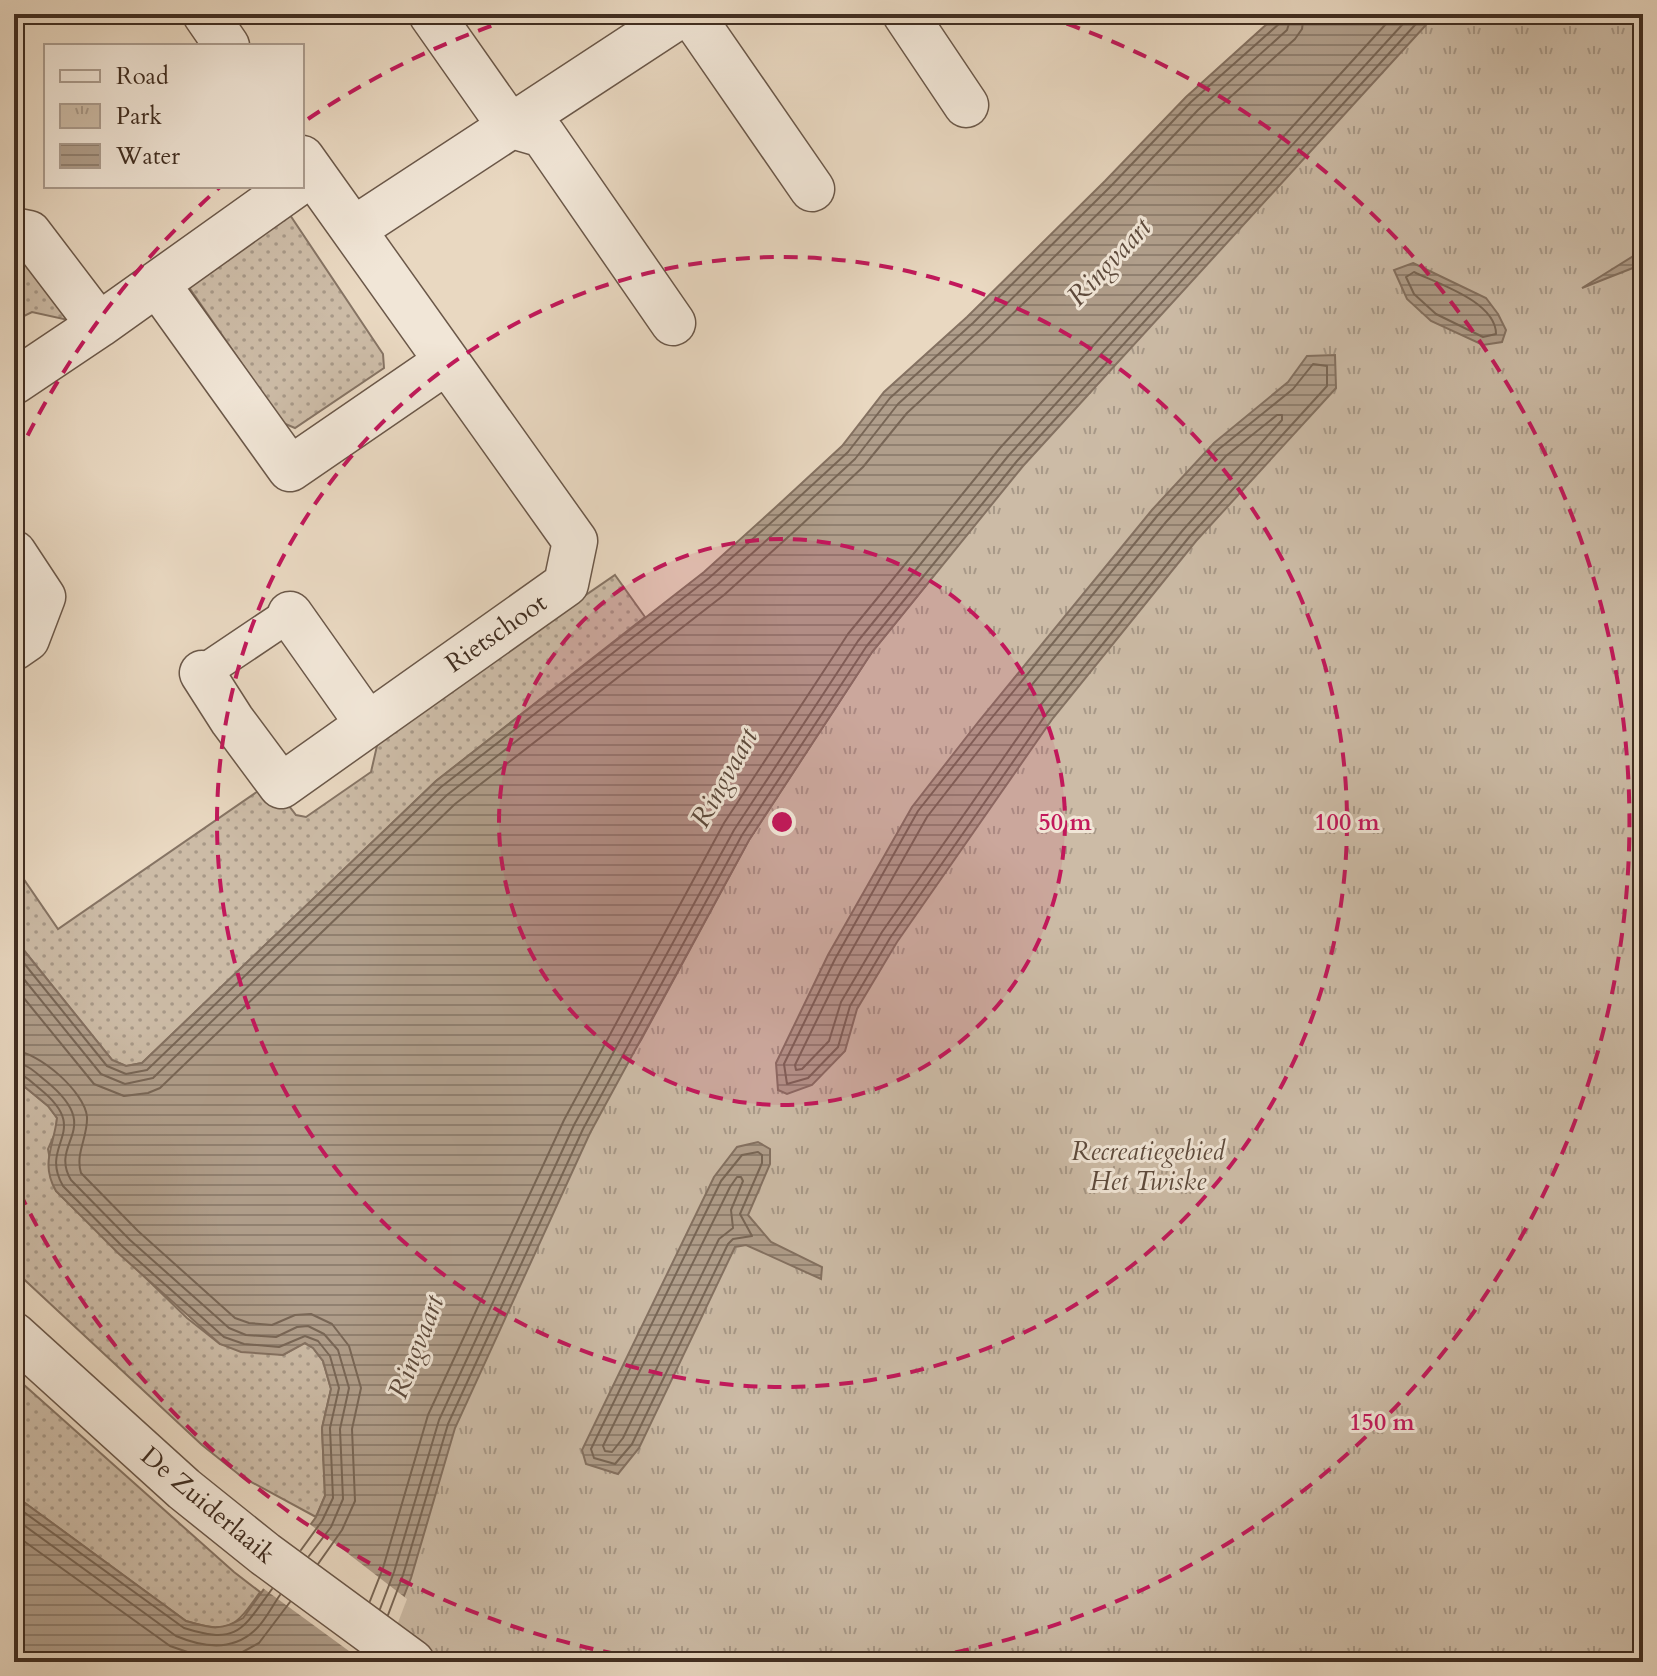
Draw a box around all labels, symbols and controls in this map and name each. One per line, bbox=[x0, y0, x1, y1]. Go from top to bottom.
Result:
legend bbox=[44, 44, 304, 188]
text: Road bbox=[116, 60, 169, 93]
text: Park bbox=[116, 100, 162, 133]
text: Water bbox=[115, 140, 180, 173]
water label: Ringvaart bbox=[1058, 209, 1160, 314]
street label: Rietschoot bbox=[438, 585, 554, 681]
water label: Ringvaart bbox=[681, 721, 767, 834]
text: 50 m bbox=[1038, 806, 1092, 839]
text: 100 m bbox=[1314, 806, 1381, 839]
centre of rings bbox=[768, 808, 796, 836]
park label: Recreatiegebied Het Twiske bbox=[1071, 1134, 1226, 1199]
water label: Ringvaart bbox=[379, 1289, 453, 1404]
text: 150 m bbox=[1349, 1406, 1416, 1439]
street label: De Zuiderlaaik bbox=[133, 1438, 283, 1572]

